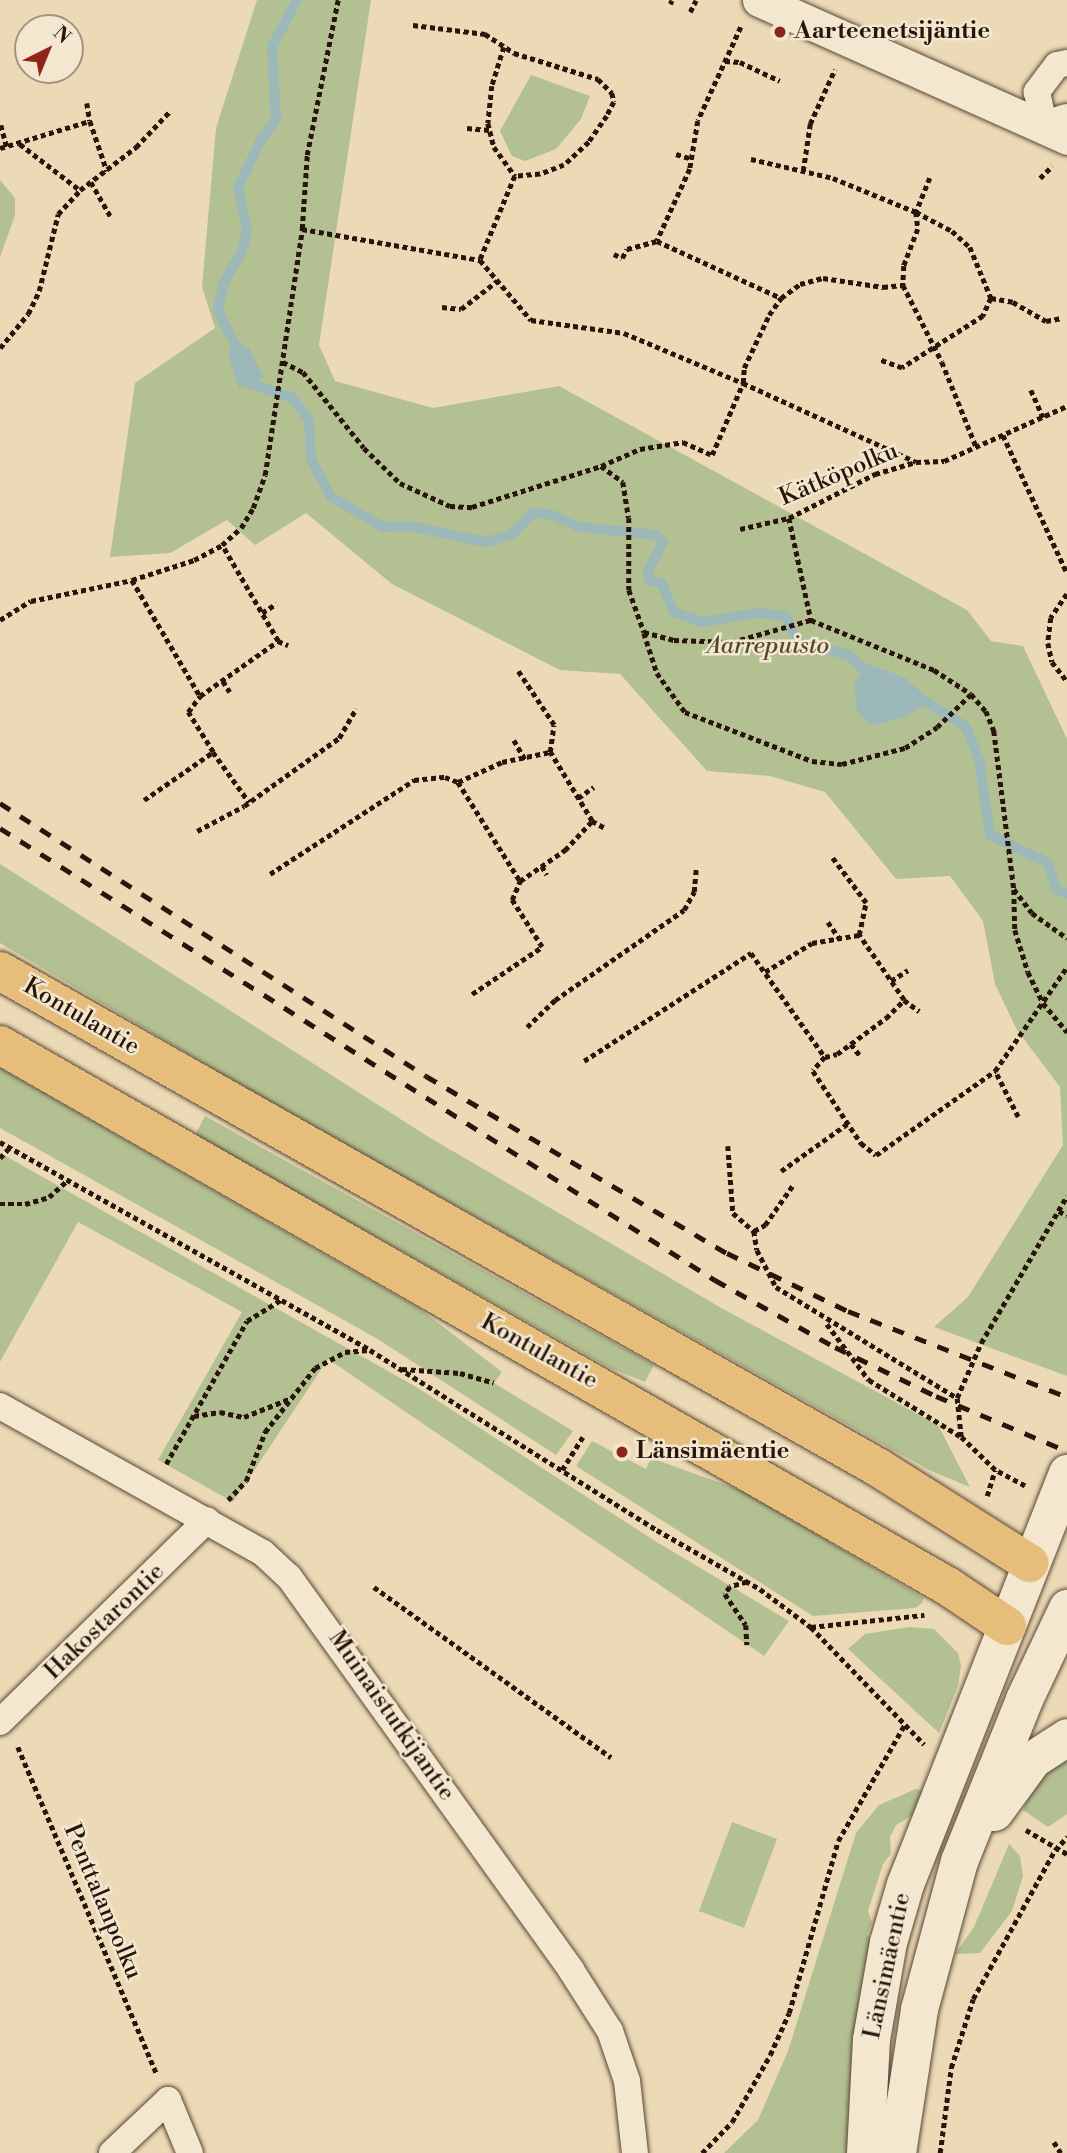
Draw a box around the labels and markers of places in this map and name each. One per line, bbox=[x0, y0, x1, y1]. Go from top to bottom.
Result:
place label: Aarteenetsijäntie bbox=[794, 18, 990, 46]
marker: Aarteenetsijäntie bbox=[772, 24, 788, 40]
place label: Länsimäentie bbox=[636, 1438, 790, 1466]
marker: Länsimäentie bbox=[614, 1444, 630, 1460]

